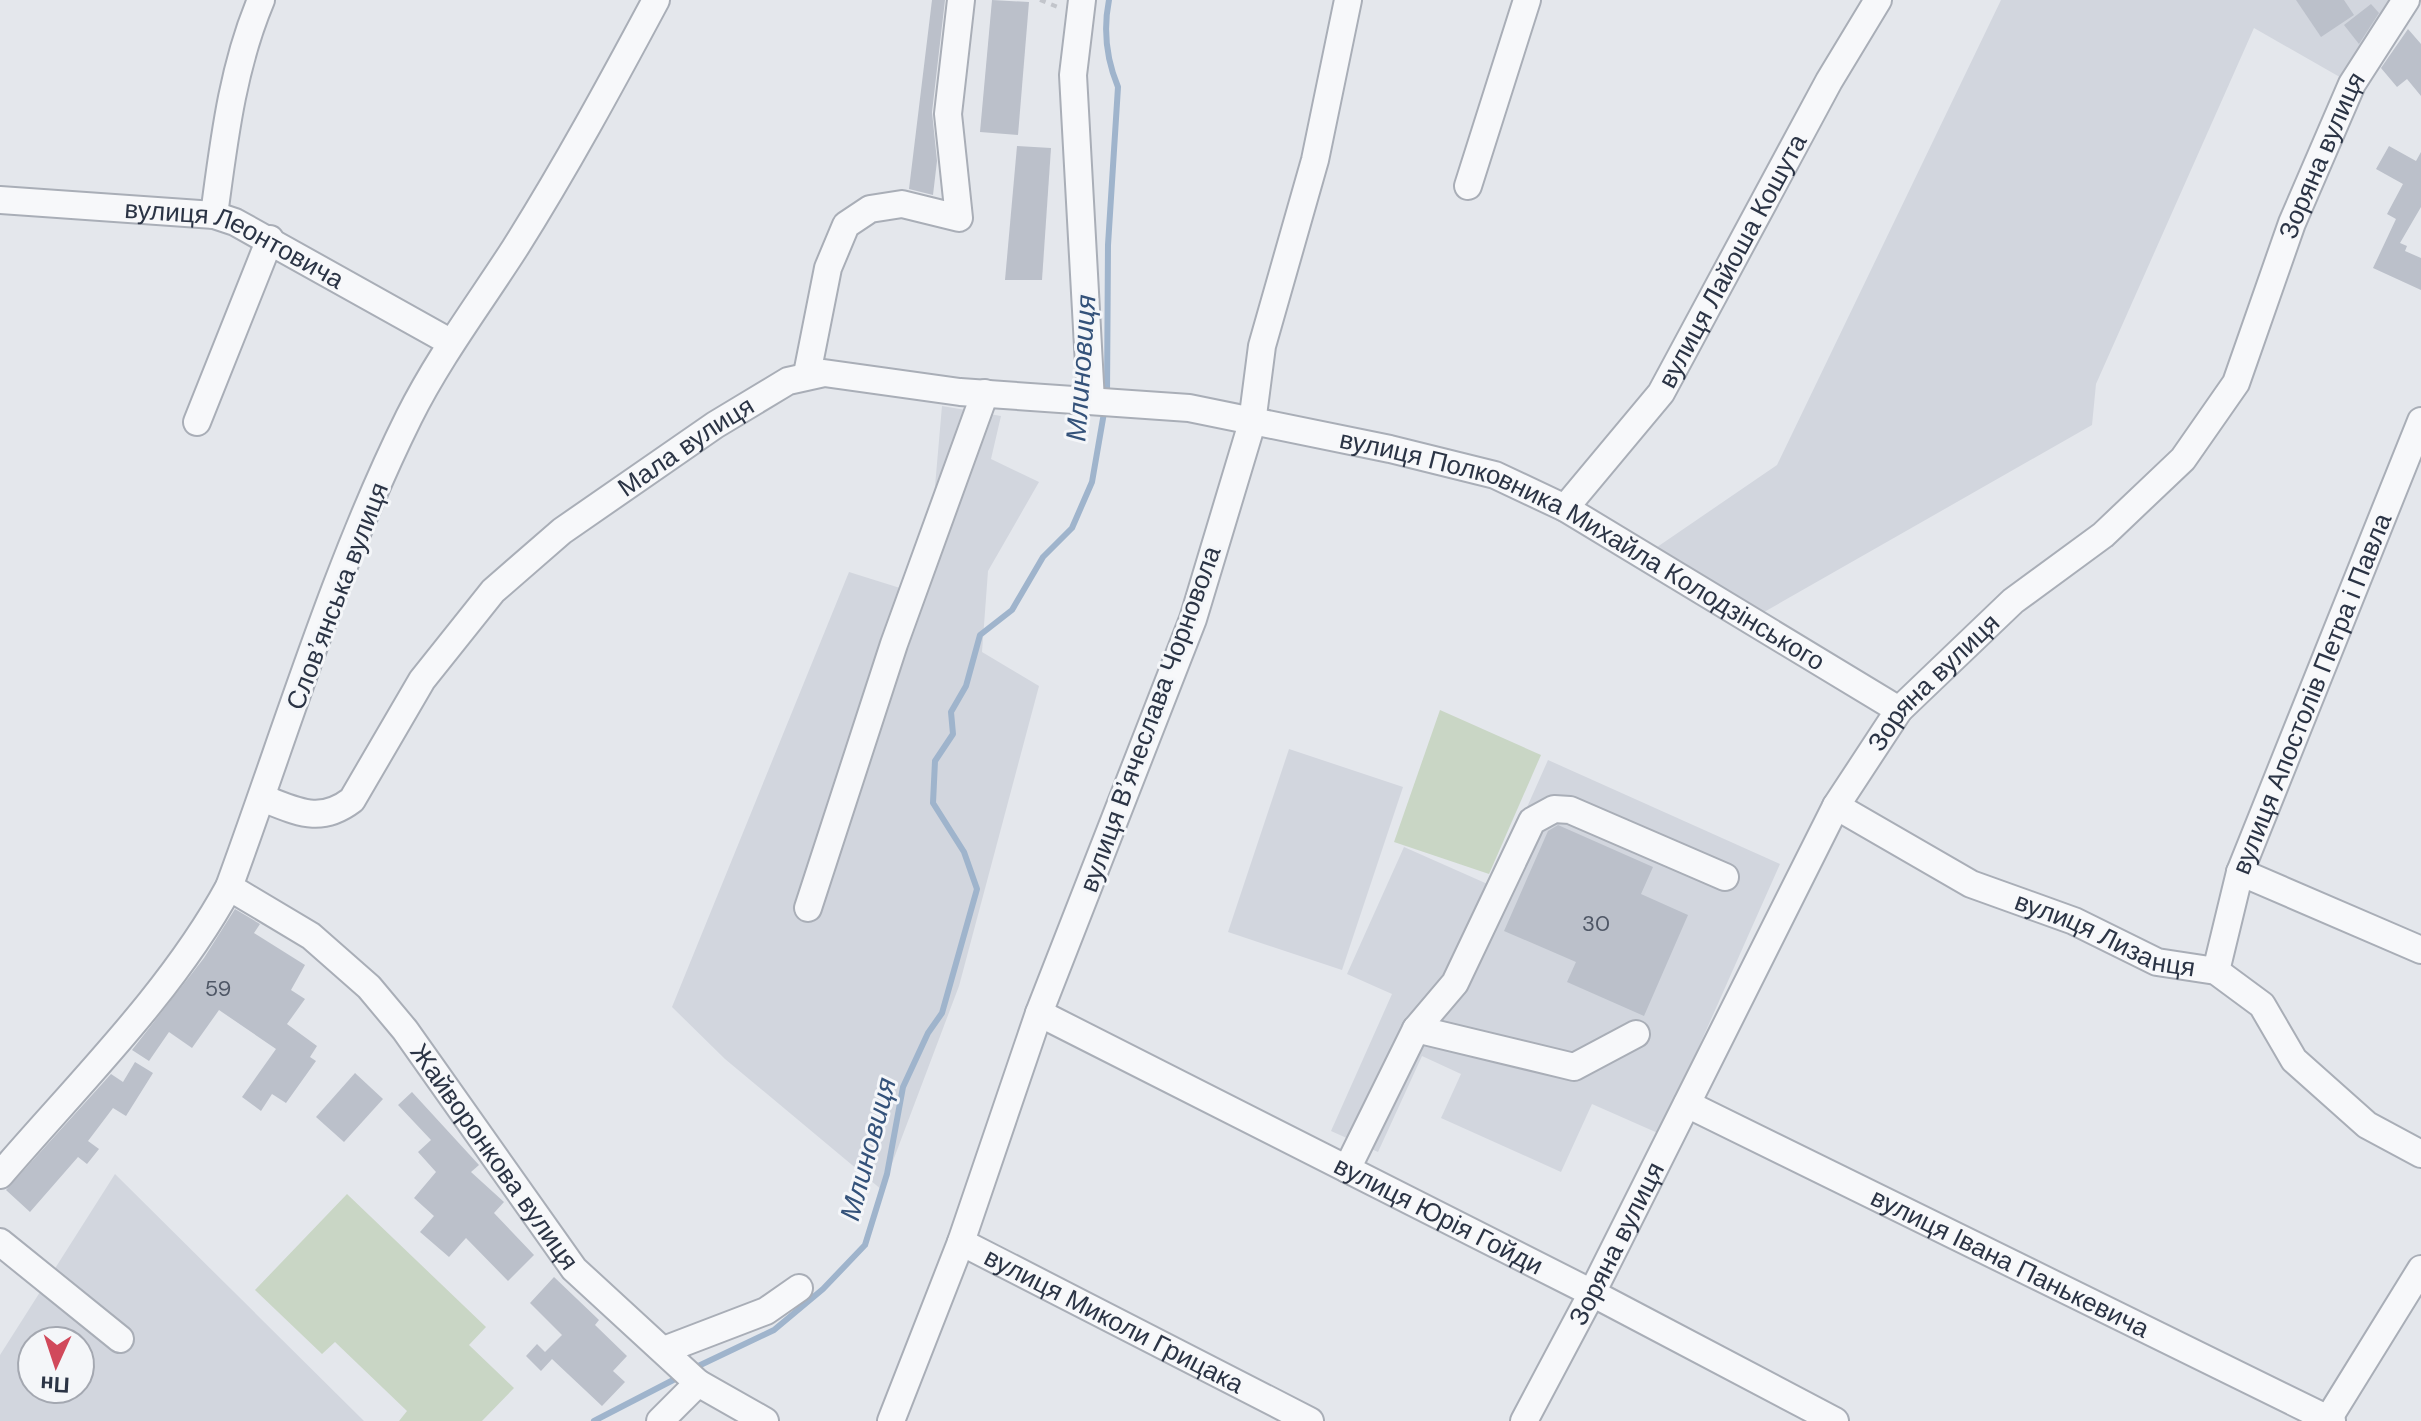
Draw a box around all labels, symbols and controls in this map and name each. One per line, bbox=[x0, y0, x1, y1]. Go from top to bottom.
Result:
street label: Зоряна вулиця bbox=[2271, 65, 2373, 243]
street label: вулиця Лайоша Кошута bbox=[1650, 127, 1815, 394]
street label: вулиця Леонтовича bbox=[123, 192, 351, 297]
water label: Млиновиця bbox=[1057, 293, 1105, 443]
street label: Мала вулиця bbox=[611, 388, 760, 504]
street label: вулиця Полковника Михайла Колодзінського bbox=[1337, 422, 1831, 678]
street label: Словʼянська вулиця bbox=[278, 477, 396, 715]
street label: вулиця Апостолів Петра і Павла bbox=[2224, 508, 2399, 879]
street label: вулиця Вʼячеслава Чорновола bbox=[1071, 541, 1229, 897]
street label: Зоряна вулиця bbox=[1860, 606, 2007, 758]
street label: вулиця Лизанця bbox=[2010, 884, 2198, 985]
house number: 30 bbox=[1582, 909, 1610, 938]
house number: 59 bbox=[205, 974, 231, 1003]
street label: Жайворонкова вулиця bbox=[403, 1037, 586, 1277]
water label: Млиновиця bbox=[831, 1073, 905, 1225]
street label: вулиця Юрія Гойди bbox=[1328, 1148, 1549, 1282]
street label: Зоряна вулиця bbox=[1561, 1156, 1672, 1331]
street label: вулиця Івана Панькевича bbox=[1865, 1180, 2155, 1346]
street label: вулиця Миколи Грицака bbox=[979, 1240, 1250, 1401]
north arrow bbox=[16, 1325, 96, 1405]
text: Пн bbox=[40, 1369, 70, 1400]

